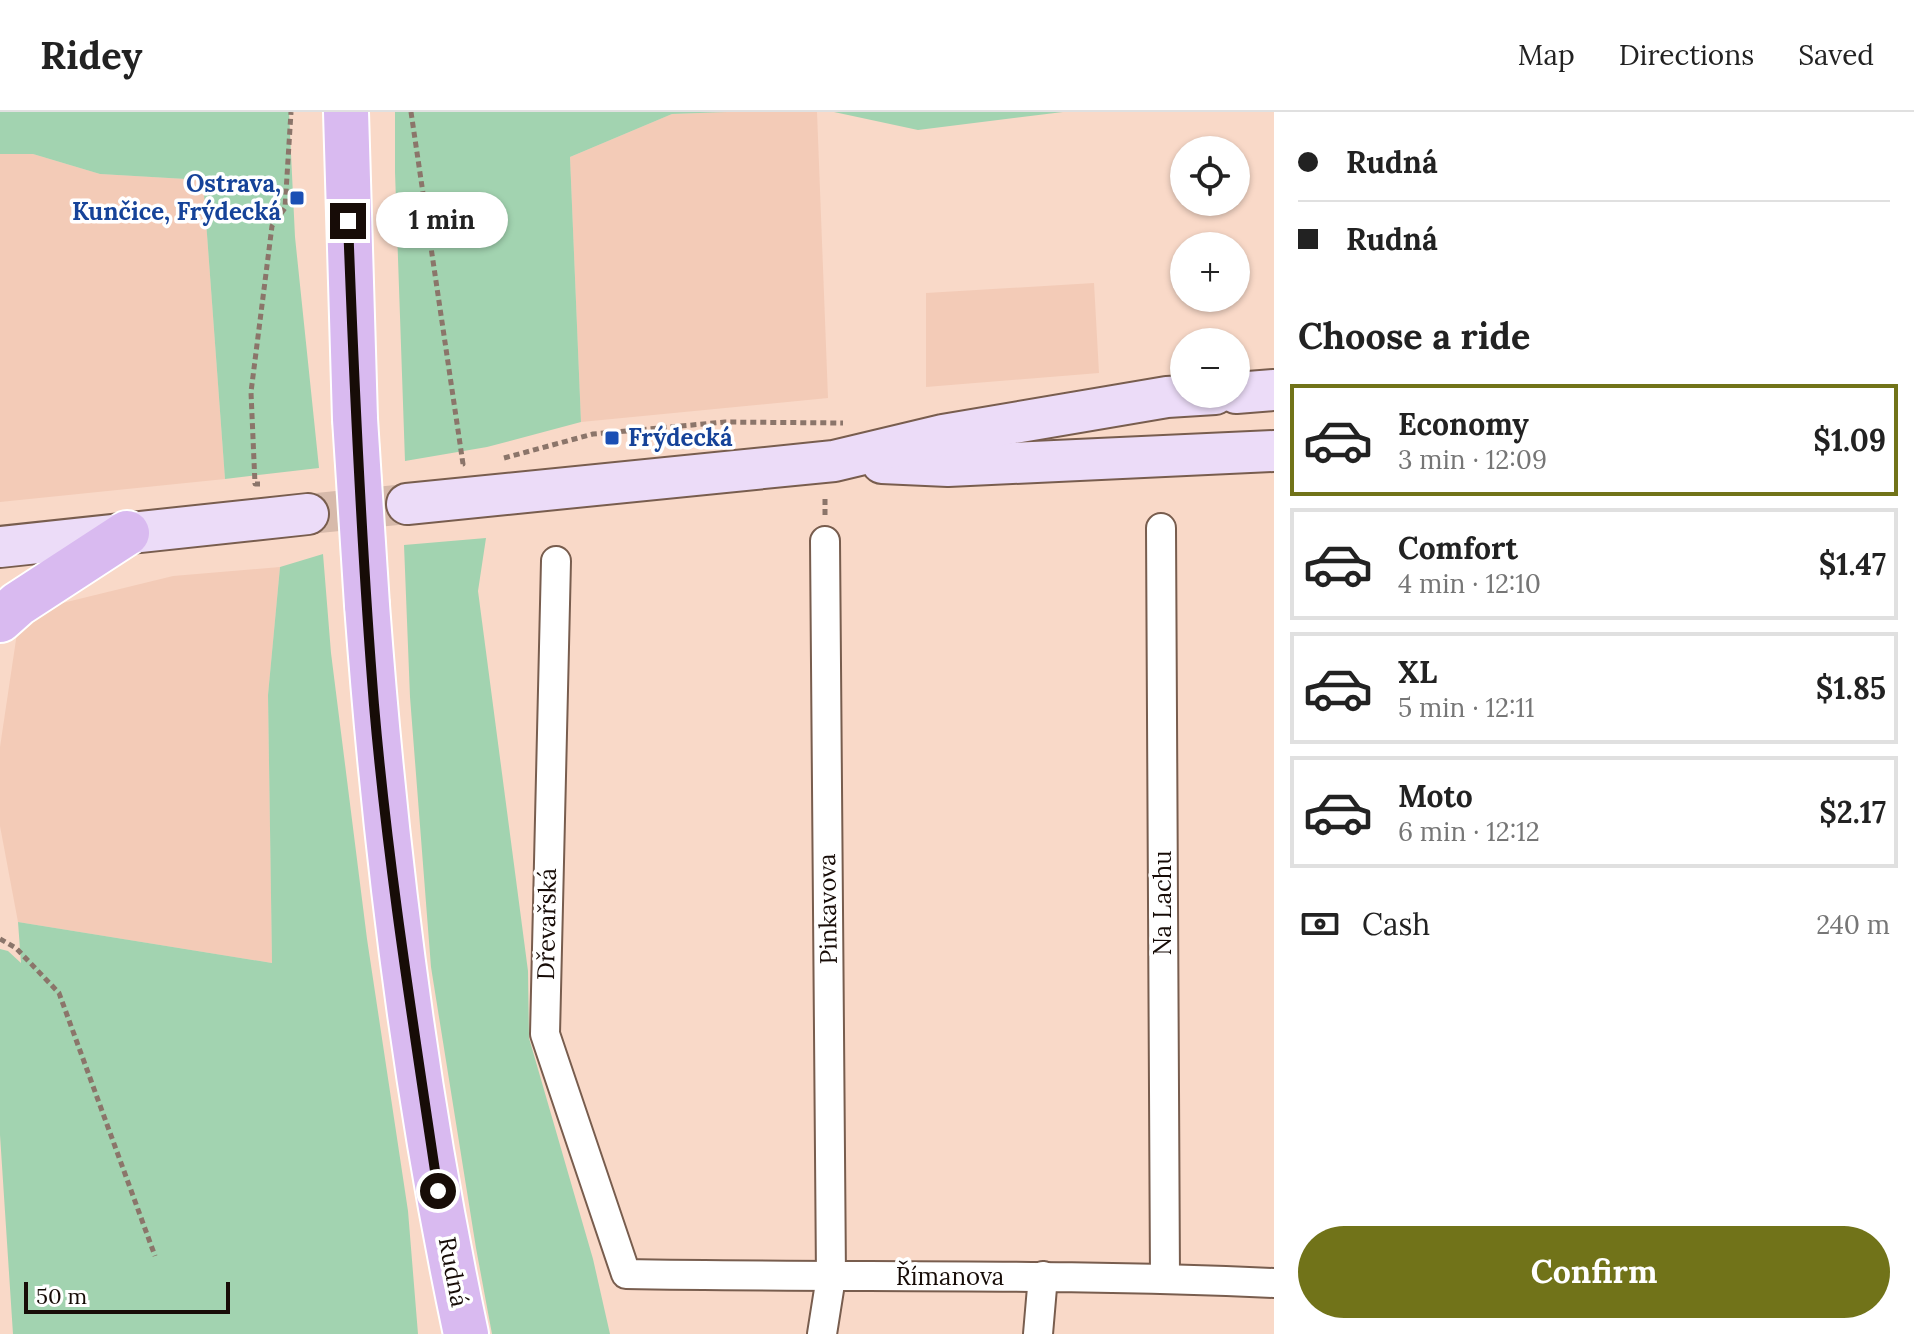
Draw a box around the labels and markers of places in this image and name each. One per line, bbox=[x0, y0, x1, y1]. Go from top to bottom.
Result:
place label: Ostrava, Kunčice, Frýdecká bbox=[72, 168, 281, 227]
marker: Ostrava, Kunčice, Frýdecká bbox=[288, 189, 306, 207]
place label: Frýdecká bbox=[628, 422, 733, 453]
marker: Frýdecká bbox=[603, 429, 621, 447]

